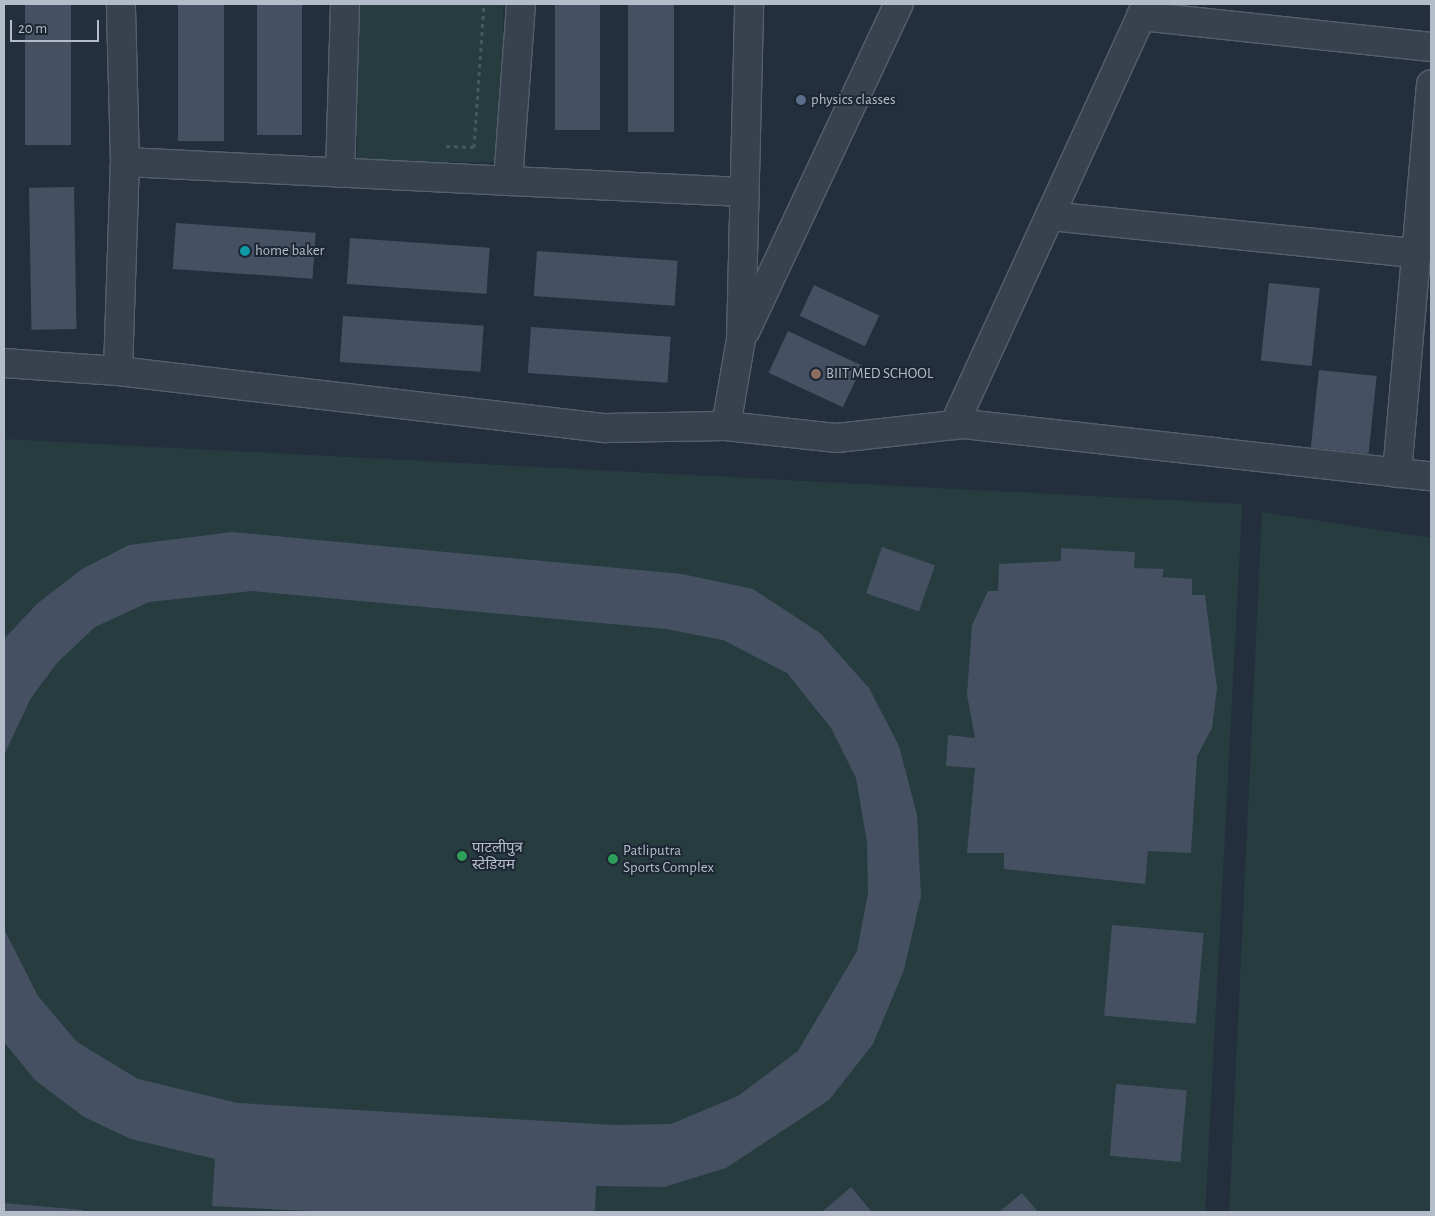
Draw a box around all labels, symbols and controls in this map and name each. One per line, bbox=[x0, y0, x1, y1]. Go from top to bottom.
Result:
scale bar bbox=[12, 10, 101, 42]
text: 20 m bbox=[18, 21, 47, 36]
place label: physics classes bbox=[811, 91, 896, 109]
marker: physics classes bbox=[795, 94, 807, 106]
place label: home baker bbox=[255, 242, 324, 260]
marker: home baker bbox=[239, 245, 251, 257]
place label: BIIT MED SCHOOL bbox=[826, 365, 933, 383]
marker: BIIT MED SCHOOL bbox=[810, 368, 822, 380]
place label: पाटलीपुत्र स्टेडियम bbox=[472, 838, 523, 873]
place label: Patliputra Sports Complex bbox=[623, 841, 714, 876]
marker: पाटलीपुत्र स्टेडियम bbox=[456, 850, 468, 862]
marker: Patliputra Sports Complex bbox=[607, 853, 619, 865]

